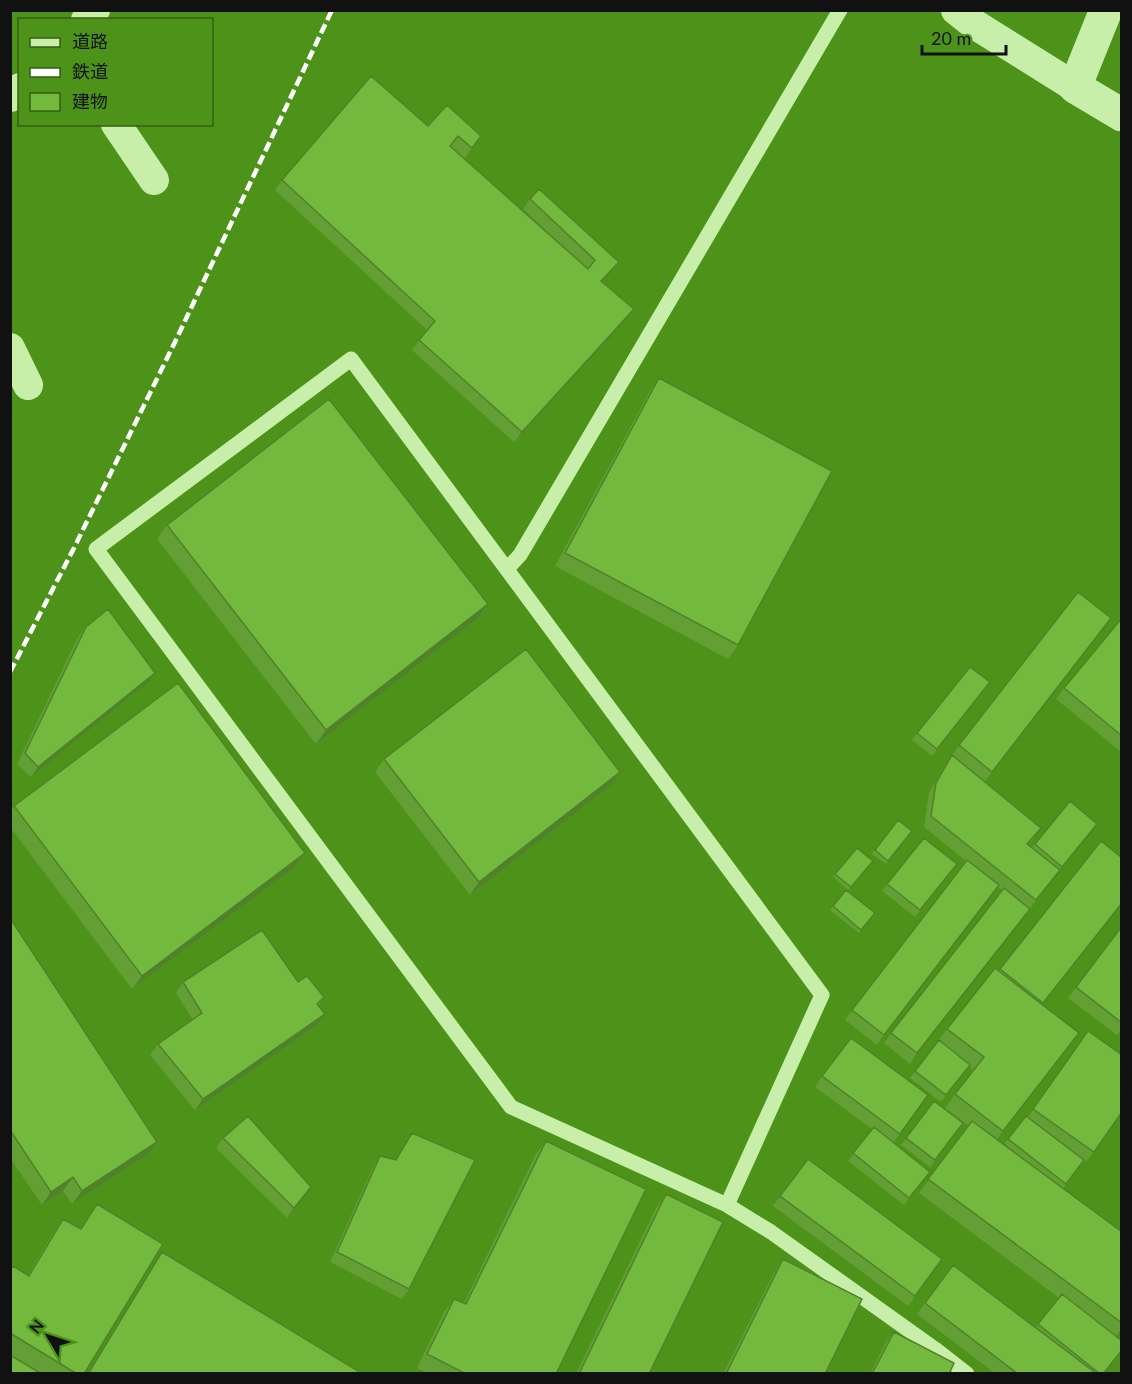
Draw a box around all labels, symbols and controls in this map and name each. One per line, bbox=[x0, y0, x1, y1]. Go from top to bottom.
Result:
legend bbox=[18, 18, 213, 126]
scale bar bbox=[922, 18, 1006, 56]
text: 20 m bbox=[931, 27, 971, 49]
text: 道路 bbox=[72, 30, 108, 52]
text: 鉄道 bbox=[72, 60, 108, 82]
text: 建物 bbox=[72, 90, 108, 112]
north arrow bbox=[18, 1306, 78, 1366]
text: N bbox=[25, 1315, 47, 1337]

